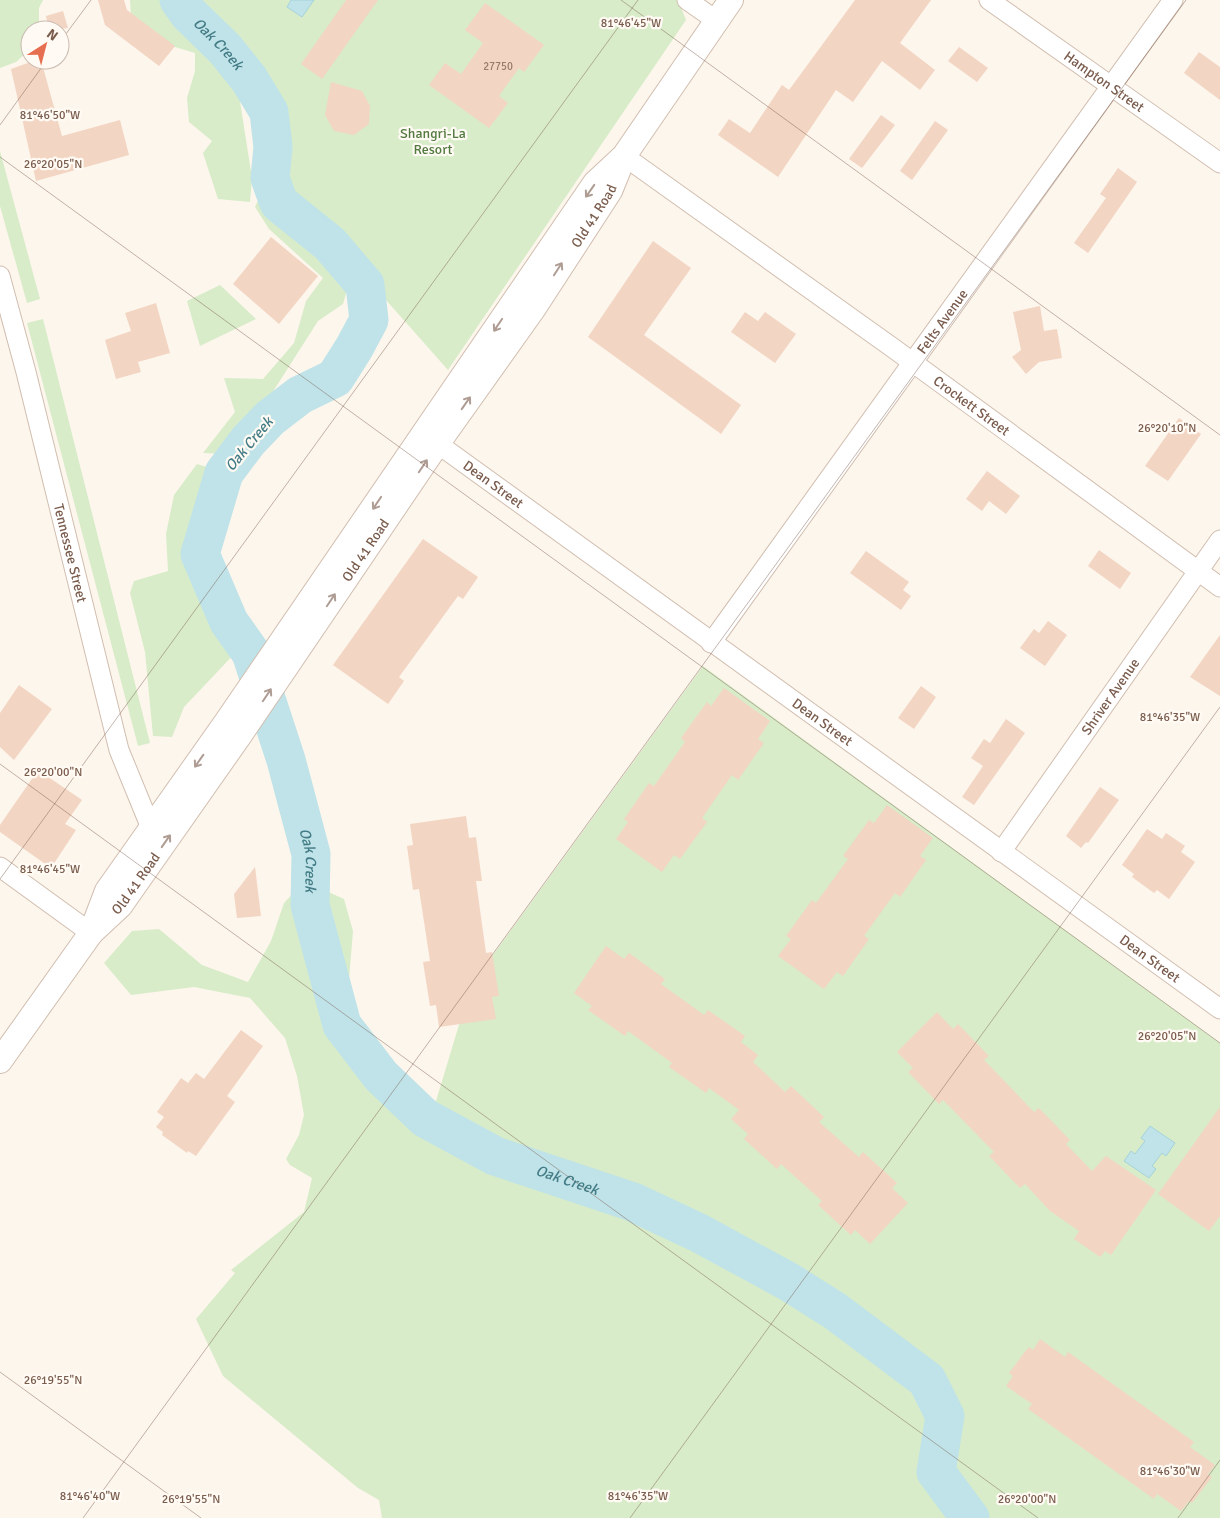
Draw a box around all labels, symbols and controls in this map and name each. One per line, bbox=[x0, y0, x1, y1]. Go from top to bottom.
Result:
water label: Oak Creek bbox=[189, 14, 248, 75]
text: 81°46'45"W bbox=[601, 16, 661, 31]
north arrow bbox=[20, 20, 70, 70]
text: N bbox=[43, 25, 61, 45]
street label: Hampton Street bbox=[1060, 48, 1147, 116]
house number: 27750 bbox=[483, 60, 513, 73]
text: 81°46'50"W bbox=[20, 108, 80, 123]
park label: Shangri-La Resort bbox=[400, 125, 466, 158]
text: 26°20'05"N bbox=[24, 157, 82, 172]
street label: Old 41 Road bbox=[568, 182, 621, 251]
one-way arrow bbox=[585, 184, 595, 198]
one-way arrow bbox=[553, 263, 563, 277]
street label: Felts Avenue bbox=[913, 286, 971, 357]
one-way arrow bbox=[493, 318, 503, 332]
street label: Crockett Street bbox=[930, 372, 1013, 440]
one-way arrow bbox=[461, 397, 472, 411]
water label: Oak Creek bbox=[221, 412, 278, 475]
text: 26°20'10"N bbox=[1138, 421, 1196, 436]
street label: Dean Street bbox=[460, 457, 527, 512]
one-way arrow bbox=[418, 459, 428, 473]
one-way arrow bbox=[372, 496, 382, 510]
street label: Tennessee Street bbox=[50, 502, 90, 604]
street label: Old 41 Road bbox=[339, 516, 393, 585]
one-way arrow bbox=[326, 593, 336, 607]
street label: Shriver Avenue bbox=[1078, 655, 1143, 738]
one-way arrow bbox=[262, 688, 272, 702]
street label: Dean Street bbox=[789, 695, 856, 750]
text: 81°46'35"W bbox=[1140, 710, 1200, 725]
one-way arrow bbox=[194, 754, 204, 768]
text: 26°20'00"N bbox=[24, 765, 82, 780]
water label: Oak Creek bbox=[295, 826, 320, 894]
one-way arrow bbox=[161, 834, 171, 848]
street label: Old 41 Road bbox=[108, 850, 164, 918]
text: 81°46'45"W bbox=[20, 862, 80, 877]
street label: Dean Street bbox=[1116, 931, 1183, 986]
text: 26°20'05"N bbox=[1138, 1029, 1196, 1044]
water label: Oak Creek bbox=[533, 1161, 602, 1199]
text: 26°19'55"N bbox=[24, 1373, 82, 1388]
text: 81°46'30"W bbox=[1140, 1464, 1200, 1479]
text: 81°46'40"W bbox=[60, 1489, 120, 1504]
text: 81°46'35"W bbox=[608, 1489, 668, 1504]
text: 26°19'55"N bbox=[162, 1492, 220, 1507]
text: 26°20'00"N bbox=[998, 1492, 1056, 1507]

